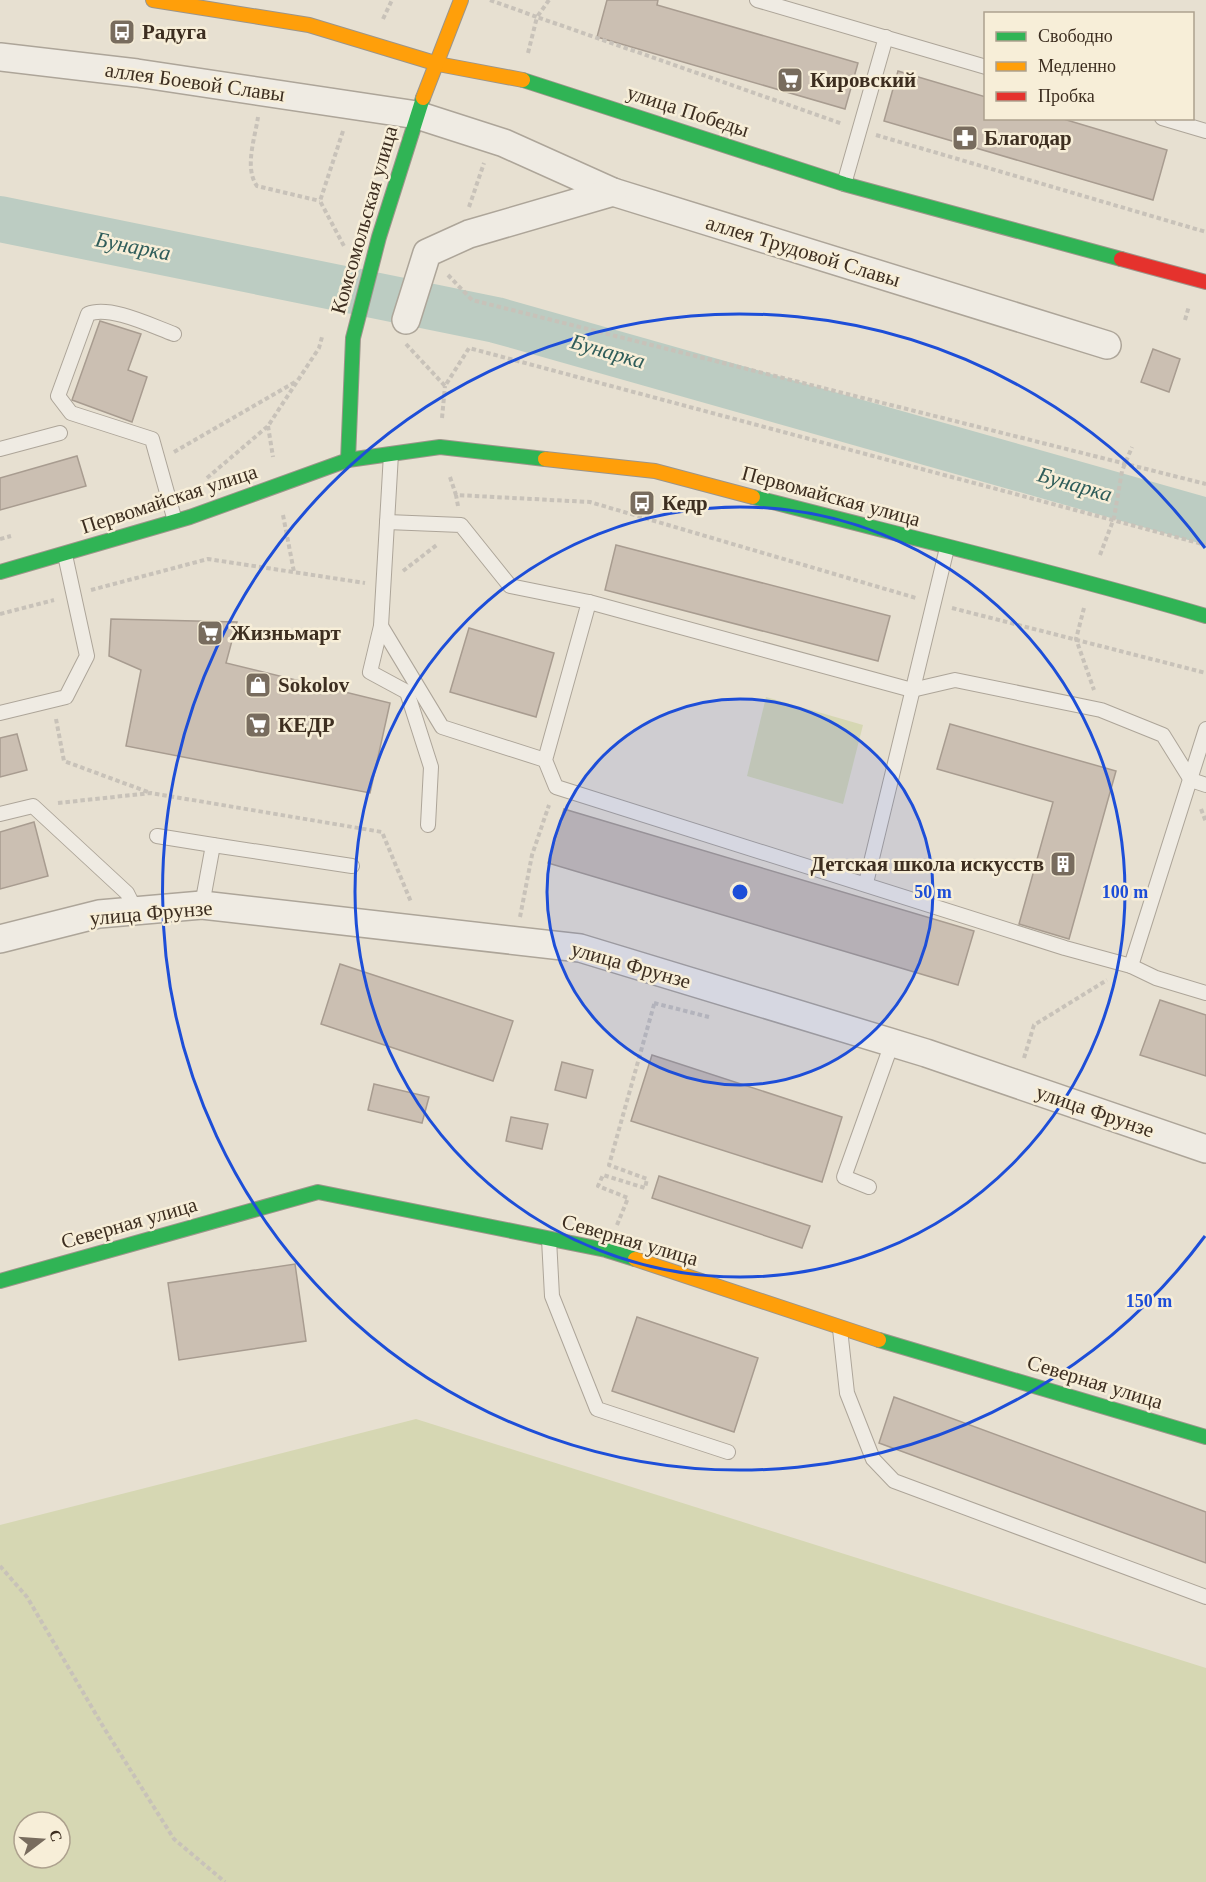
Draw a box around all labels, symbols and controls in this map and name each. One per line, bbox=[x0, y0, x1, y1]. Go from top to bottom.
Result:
legend bbox=[984, 12, 1194, 120]
bus stop icon: Радуга bbox=[107, 17, 137, 47]
place label: Радуга bbox=[142, 20, 207, 44]
text: Свободно bbox=[1038, 26, 1113, 46]
text: Медленно bbox=[1038, 56, 1116, 76]
street label: аллея Боевой Славы bbox=[103, 57, 287, 107]
supermarket icon: Кировский bbox=[775, 65, 805, 95]
place label: Кировский bbox=[810, 68, 916, 92]
street label: улица Победы bbox=[624, 80, 752, 142]
text: Пробка bbox=[1038, 86, 1095, 106]
street label: Комсомольская улица bbox=[326, 122, 403, 317]
pharmacy icon: Благодар bbox=[950, 123, 980, 153]
place label: Благодар bbox=[984, 126, 1072, 150]
street label: аллея Трудовой Славы bbox=[703, 210, 903, 292]
water label: Бунарка bbox=[92, 226, 173, 266]
water label: Бунарка bbox=[567, 328, 648, 374]
street label: Первомайская улица bbox=[78, 459, 261, 539]
street label: Первомайская улица bbox=[739, 461, 924, 532]
water label: Бунарка bbox=[1034, 461, 1115, 507]
bus stop icon: Кедр bbox=[627, 488, 657, 518]
place label: Кедр bbox=[662, 491, 708, 515]
supermarket icon: Жизньмарт bbox=[195, 618, 225, 648]
place label: Жизньмарт bbox=[230, 621, 342, 645]
shop icon: Sokolov bbox=[243, 670, 273, 700]
place label: Sokolov bbox=[278, 673, 350, 697]
supermarket icon: КЕДР bbox=[243, 710, 273, 740]
place label: КЕДР bbox=[278, 713, 335, 737]
building icon: Детская школа искусств bbox=[1048, 849, 1078, 879]
place label: Детская школа искусств bbox=[811, 852, 1044, 876]
centre of rings bbox=[730, 882, 750, 902]
text: 50 m bbox=[914, 882, 952, 902]
text: 100 m bbox=[1102, 882, 1148, 902]
street label: улица Фрунзе bbox=[89, 896, 213, 930]
street label: улица Фрунзе bbox=[568, 936, 694, 994]
street label: улица Фрунзе bbox=[1033, 1080, 1157, 1142]
street label: Северная улица bbox=[58, 1192, 200, 1254]
street label: Северная улица bbox=[559, 1209, 701, 1271]
text: 150 m bbox=[1126, 1291, 1172, 1311]
street label: Северная улица bbox=[1024, 1350, 1166, 1414]
north arrow bbox=[12, 1810, 72, 1870]
text: С bbox=[46, 1828, 66, 1844]

